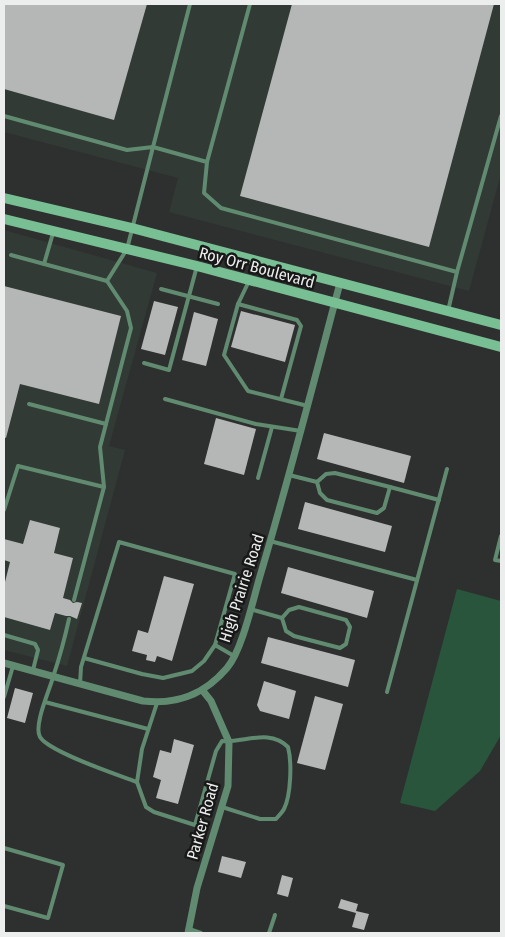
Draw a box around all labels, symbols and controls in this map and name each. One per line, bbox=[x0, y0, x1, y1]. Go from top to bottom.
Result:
street label: Roy Orr Boulevard bbox=[197, 243, 317, 292]
street label: High Prairie Road bbox=[215, 532, 268, 645]
street label: Parker Road bbox=[183, 781, 222, 862]

